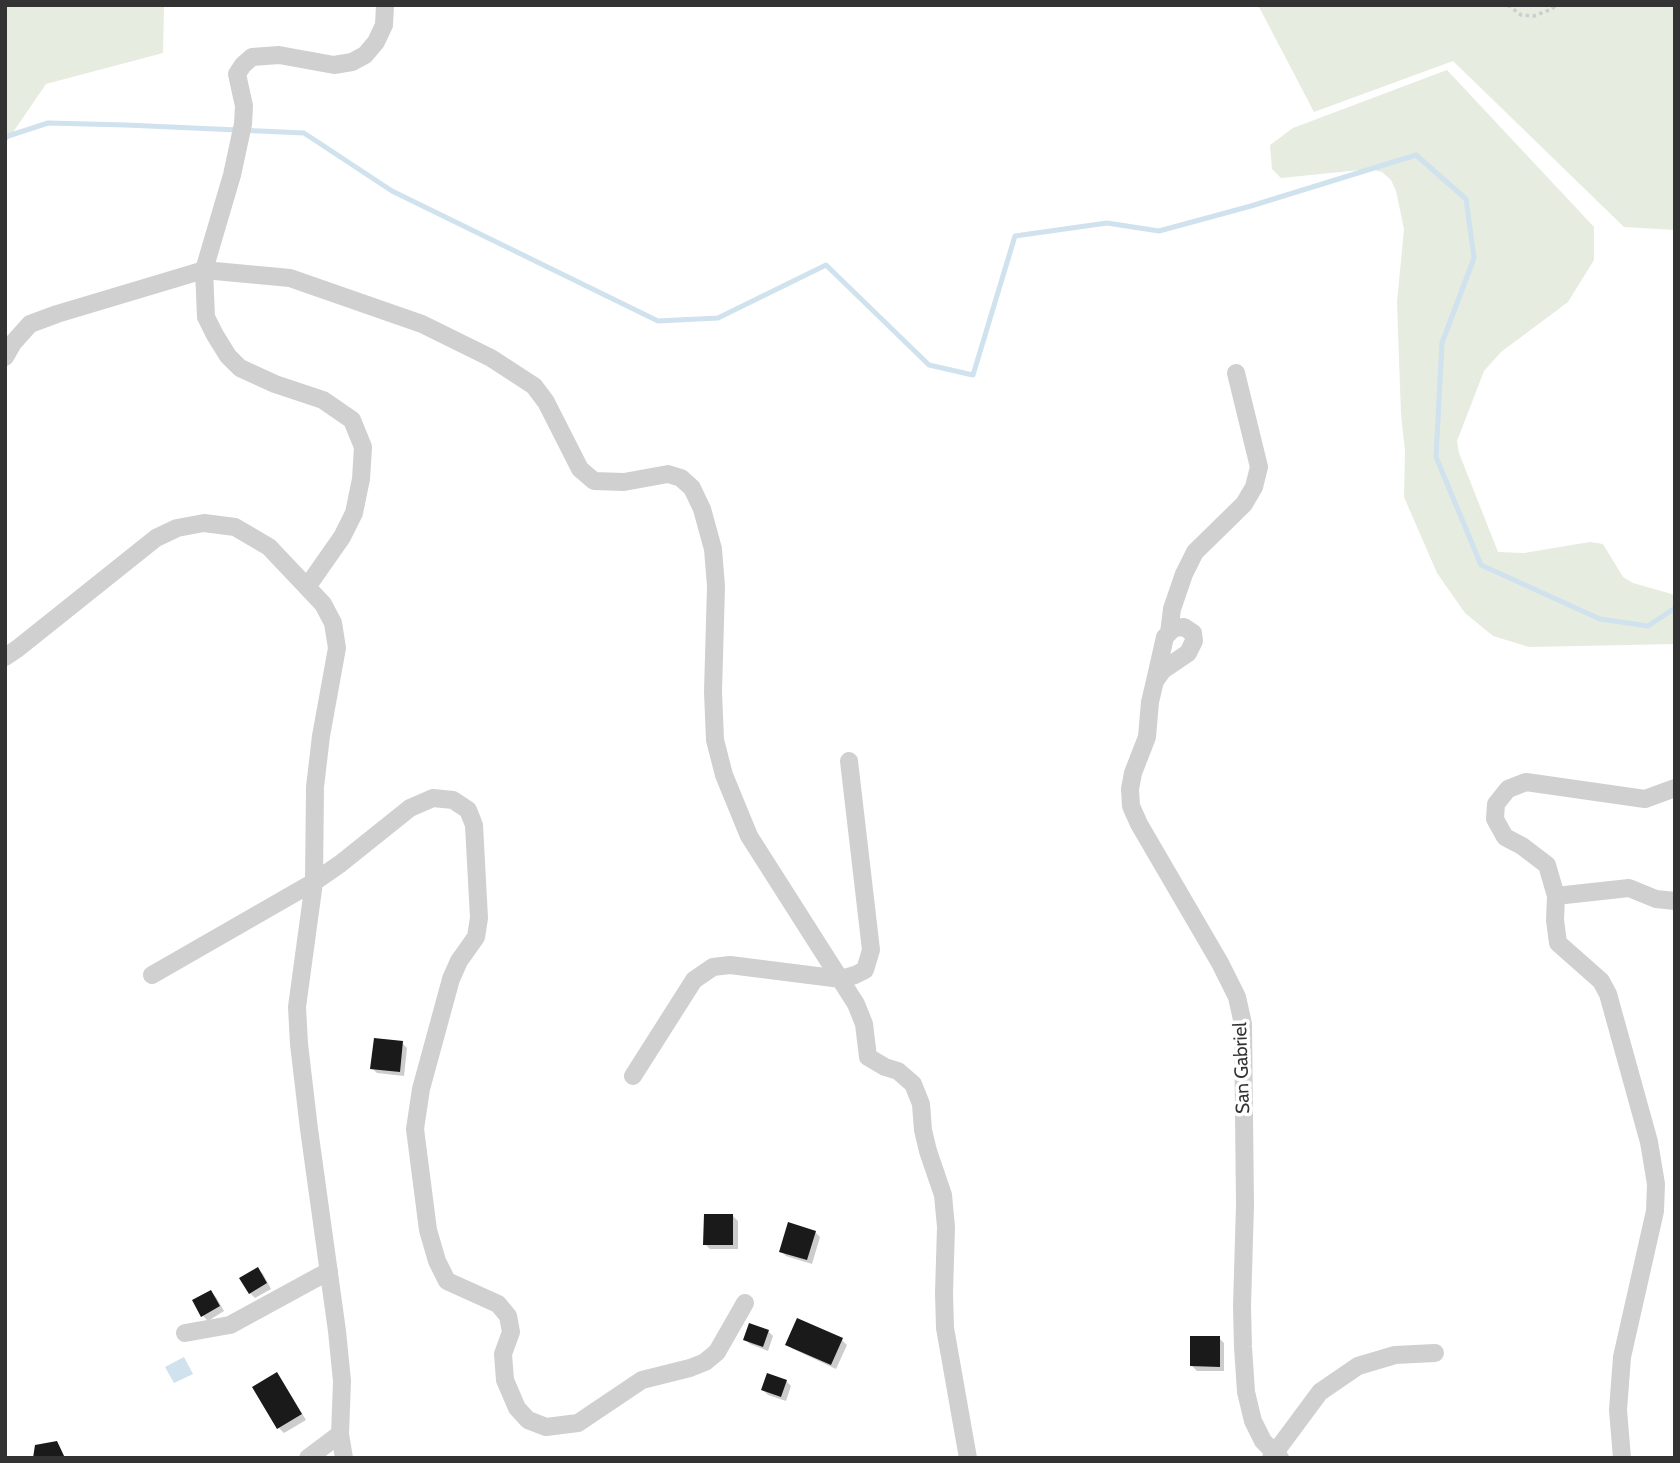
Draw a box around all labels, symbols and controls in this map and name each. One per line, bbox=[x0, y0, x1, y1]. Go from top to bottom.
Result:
street label: San Gabriel bbox=[1229, 1022, 1255, 1114]

